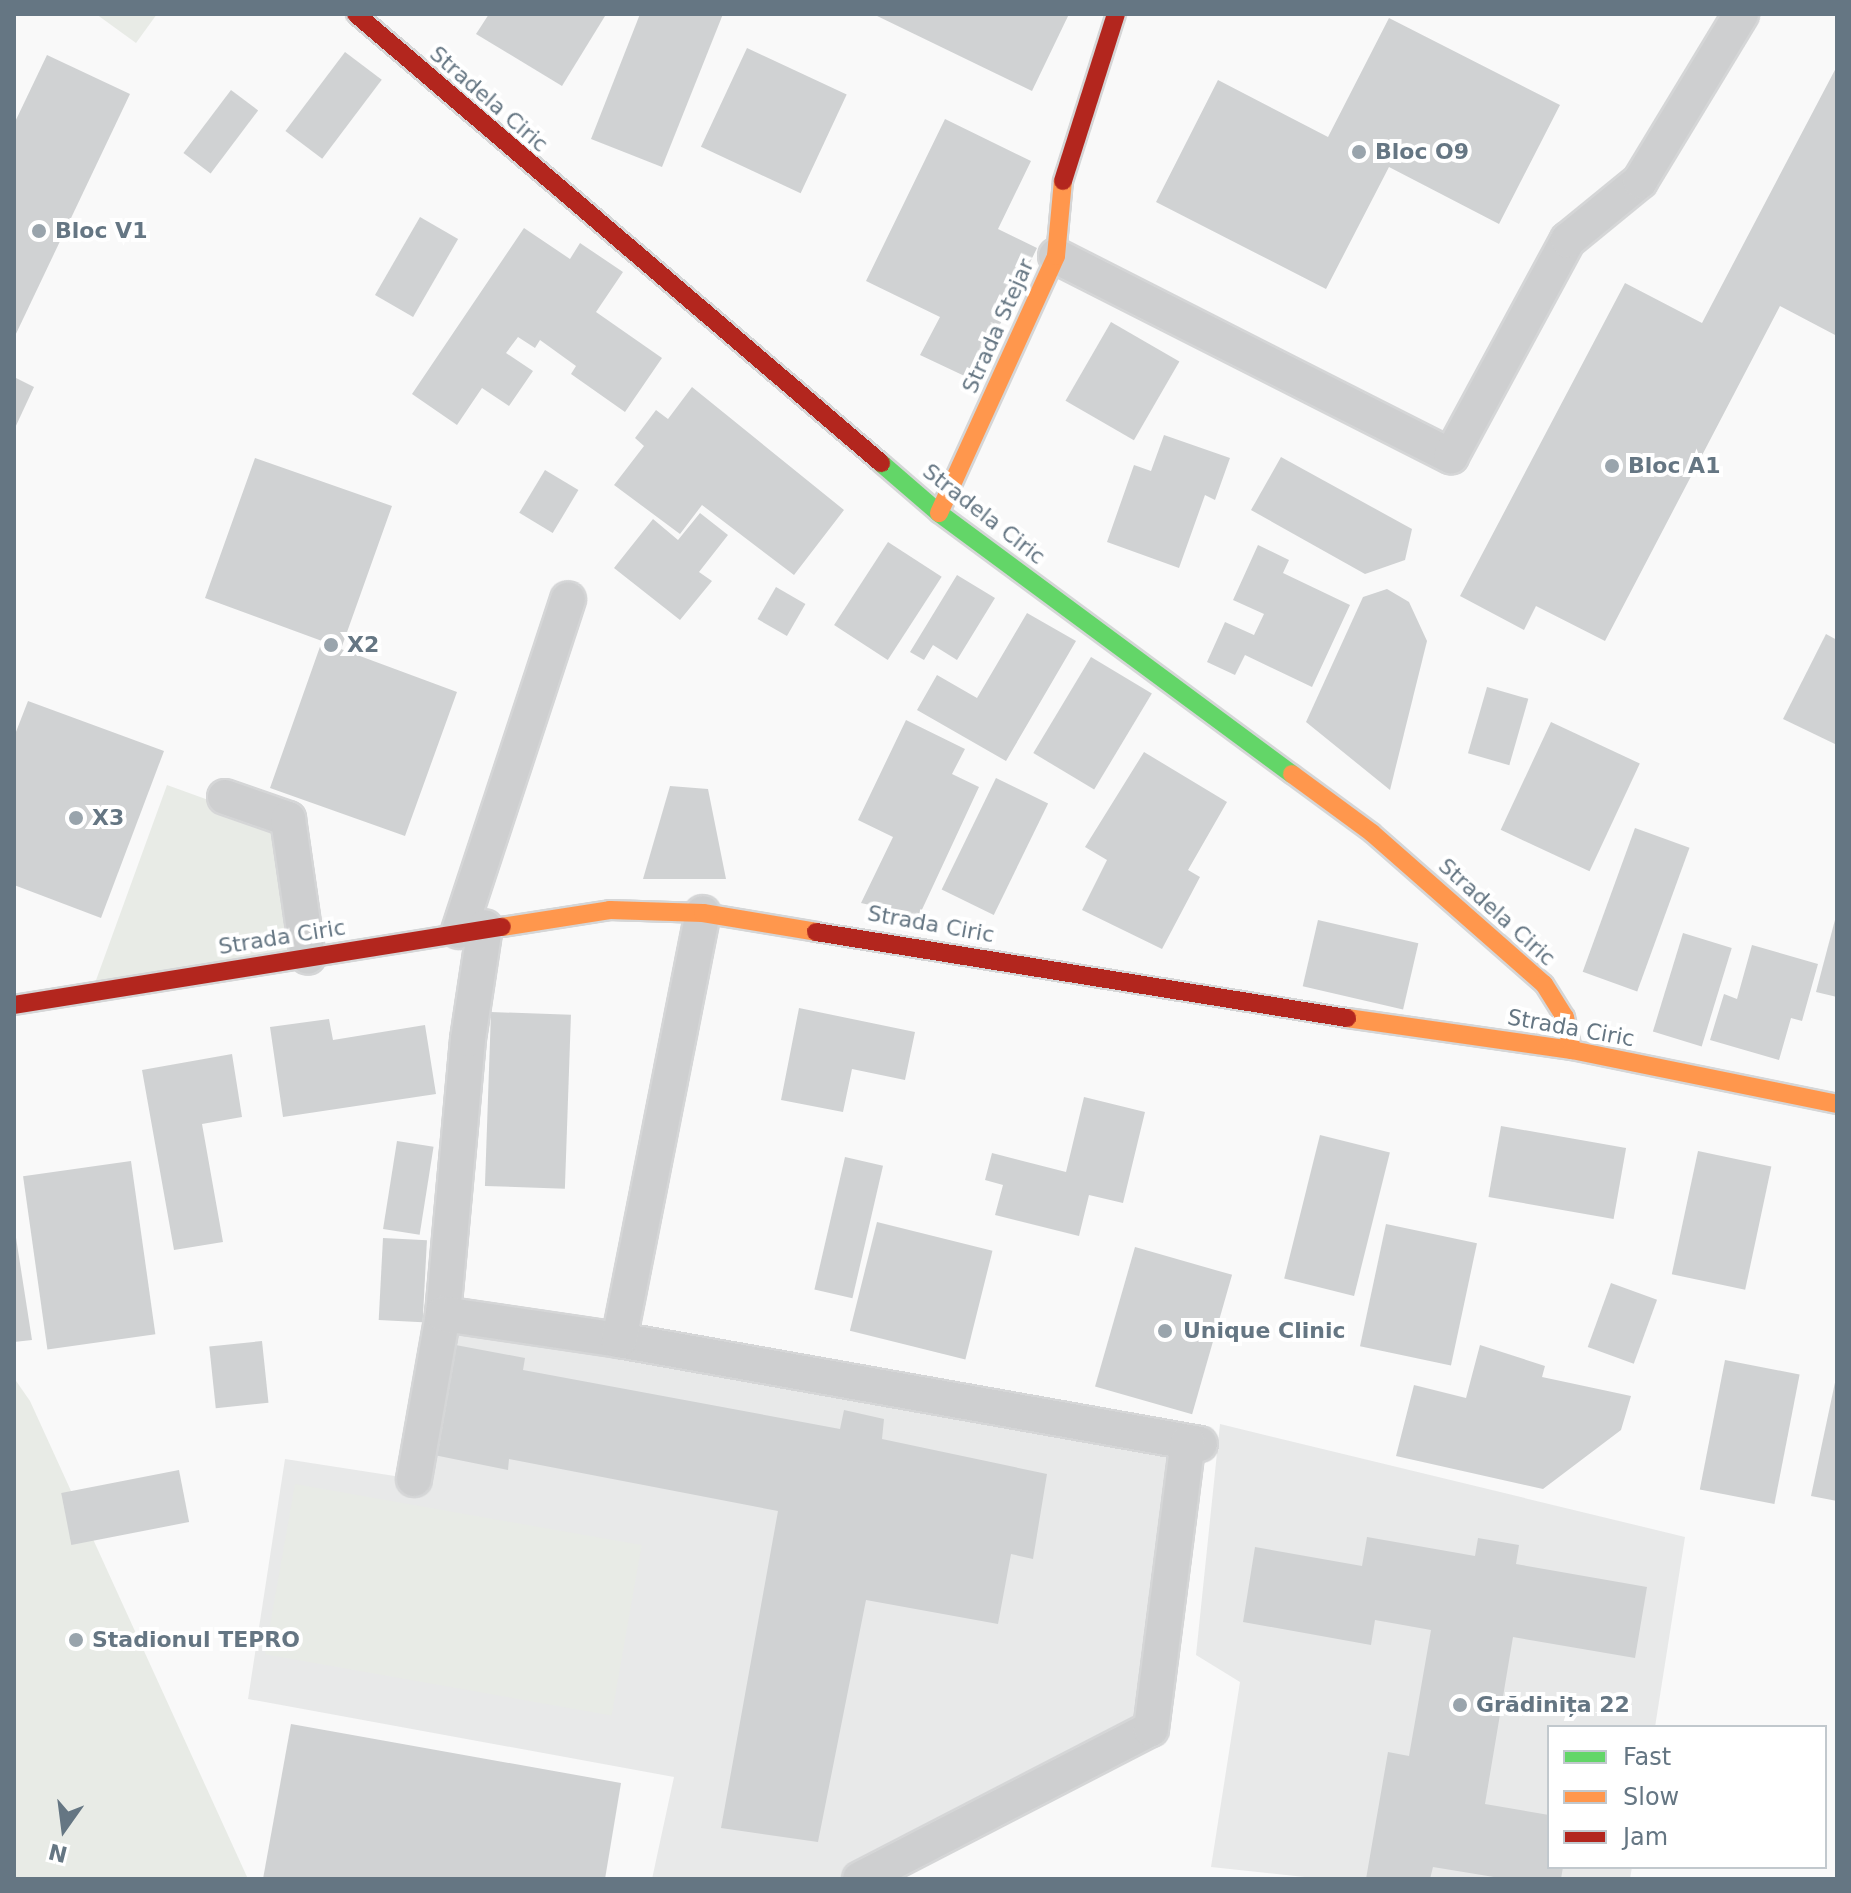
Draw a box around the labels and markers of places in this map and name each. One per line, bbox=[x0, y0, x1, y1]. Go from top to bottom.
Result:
place label: Bloc O9 bbox=[1375, 139, 1469, 165]
marker: Bloc O9 bbox=[1350, 143, 1368, 161]
place label: Bloc V1 bbox=[55, 218, 147, 244]
marker: Bloc V1 bbox=[30, 222, 48, 240]
place label: Bloc A1 bbox=[1628, 453, 1720, 479]
marker: Bloc A1 bbox=[1603, 457, 1621, 475]
place label: X2 bbox=[347, 632, 379, 658]
marker: X2 bbox=[322, 636, 340, 654]
place label: X3 bbox=[92, 805, 124, 831]
marker: X3 bbox=[67, 809, 85, 827]
place label: Unique Clinic bbox=[1183, 1318, 1346, 1344]
marker: Unique Clinic bbox=[1154, 1320, 1176, 1342]
place label: Stadionul TEPRO bbox=[92, 1627, 300, 1653]
marker: Stadionul TEPRO bbox=[67, 1631, 85, 1649]
place label: Grădinița 22 bbox=[1476, 1692, 1630, 1718]
marker: Grădinița 22 bbox=[1451, 1696, 1469, 1714]

